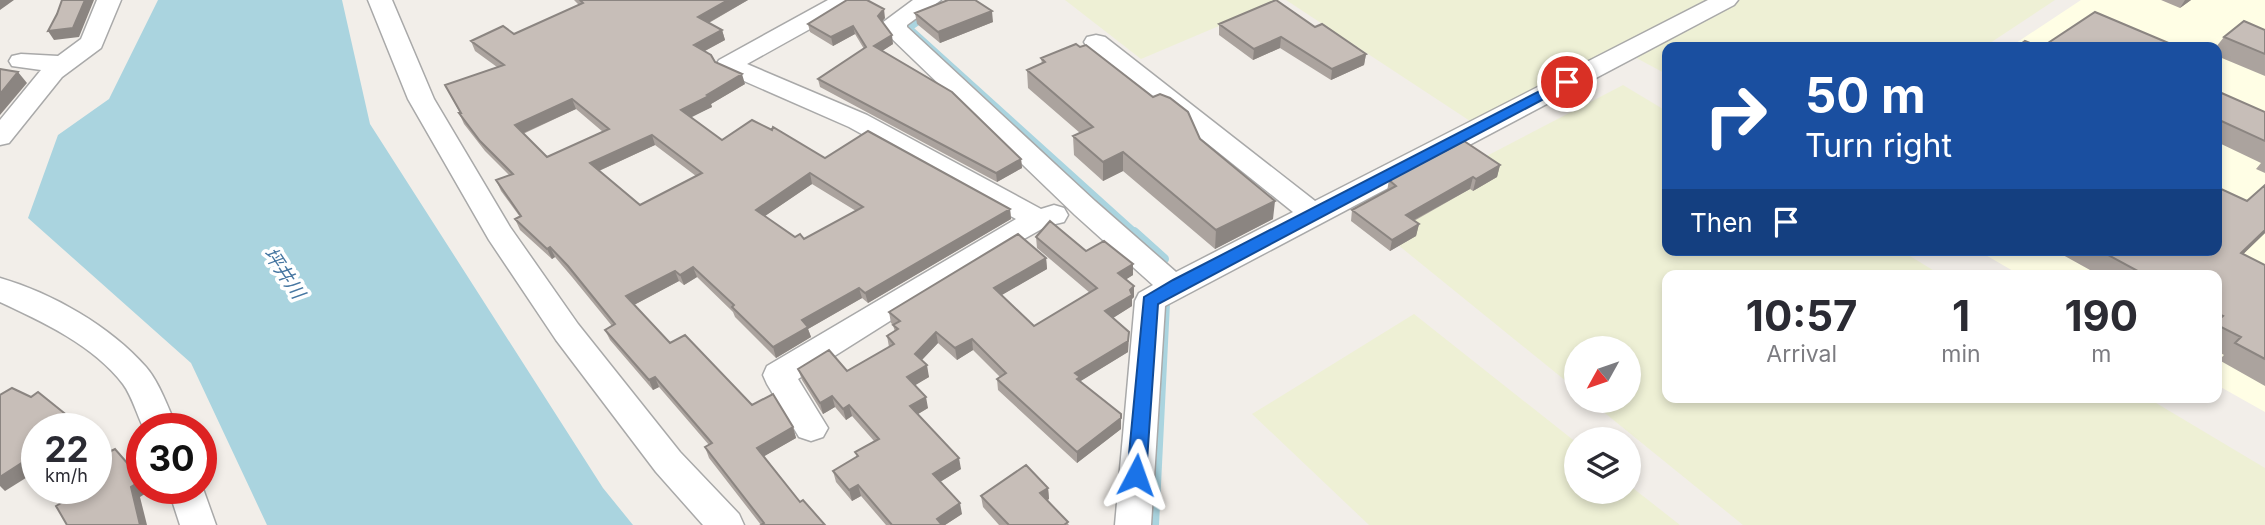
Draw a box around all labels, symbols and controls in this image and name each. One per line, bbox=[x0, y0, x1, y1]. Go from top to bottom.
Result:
pin bbox=[1537, 52, 1597, 112]
icon: arrive bbox=[1548, 63, 1586, 101]
text: 50 m bbox=[1805, 66, 1926, 125]
icon: right bbox=[1690, 70, 1781, 161]
text: Turn right bbox=[1805, 126, 1952, 165]
icon: arrive bbox=[1767, 203, 1805, 241]
text: Then bbox=[1690, 207, 1753, 238]
water label: 坪井川 bbox=[259, 243, 311, 305]
text: 10:57 bbox=[1746, 290, 1858, 341]
text: 1 bbox=[1952, 290, 1970, 341]
text: 190 bbox=[2064, 290, 2138, 341]
north arrow bbox=[1564, 336, 1642, 413]
map controls bbox=[1564, 336, 1641, 504]
text: Arrival bbox=[1766, 340, 1837, 368]
text: min bbox=[1941, 340, 1981, 368]
text: m bbox=[2091, 340, 2111, 368]
speed limit sign: 30 bbox=[126, 413, 217, 504]
button: layers bbox=[1564, 427, 1641, 504]
text: 22 bbox=[44, 428, 89, 470]
position arrow bbox=[1099, 438, 1173, 512]
text: km/h bbox=[45, 465, 88, 486]

